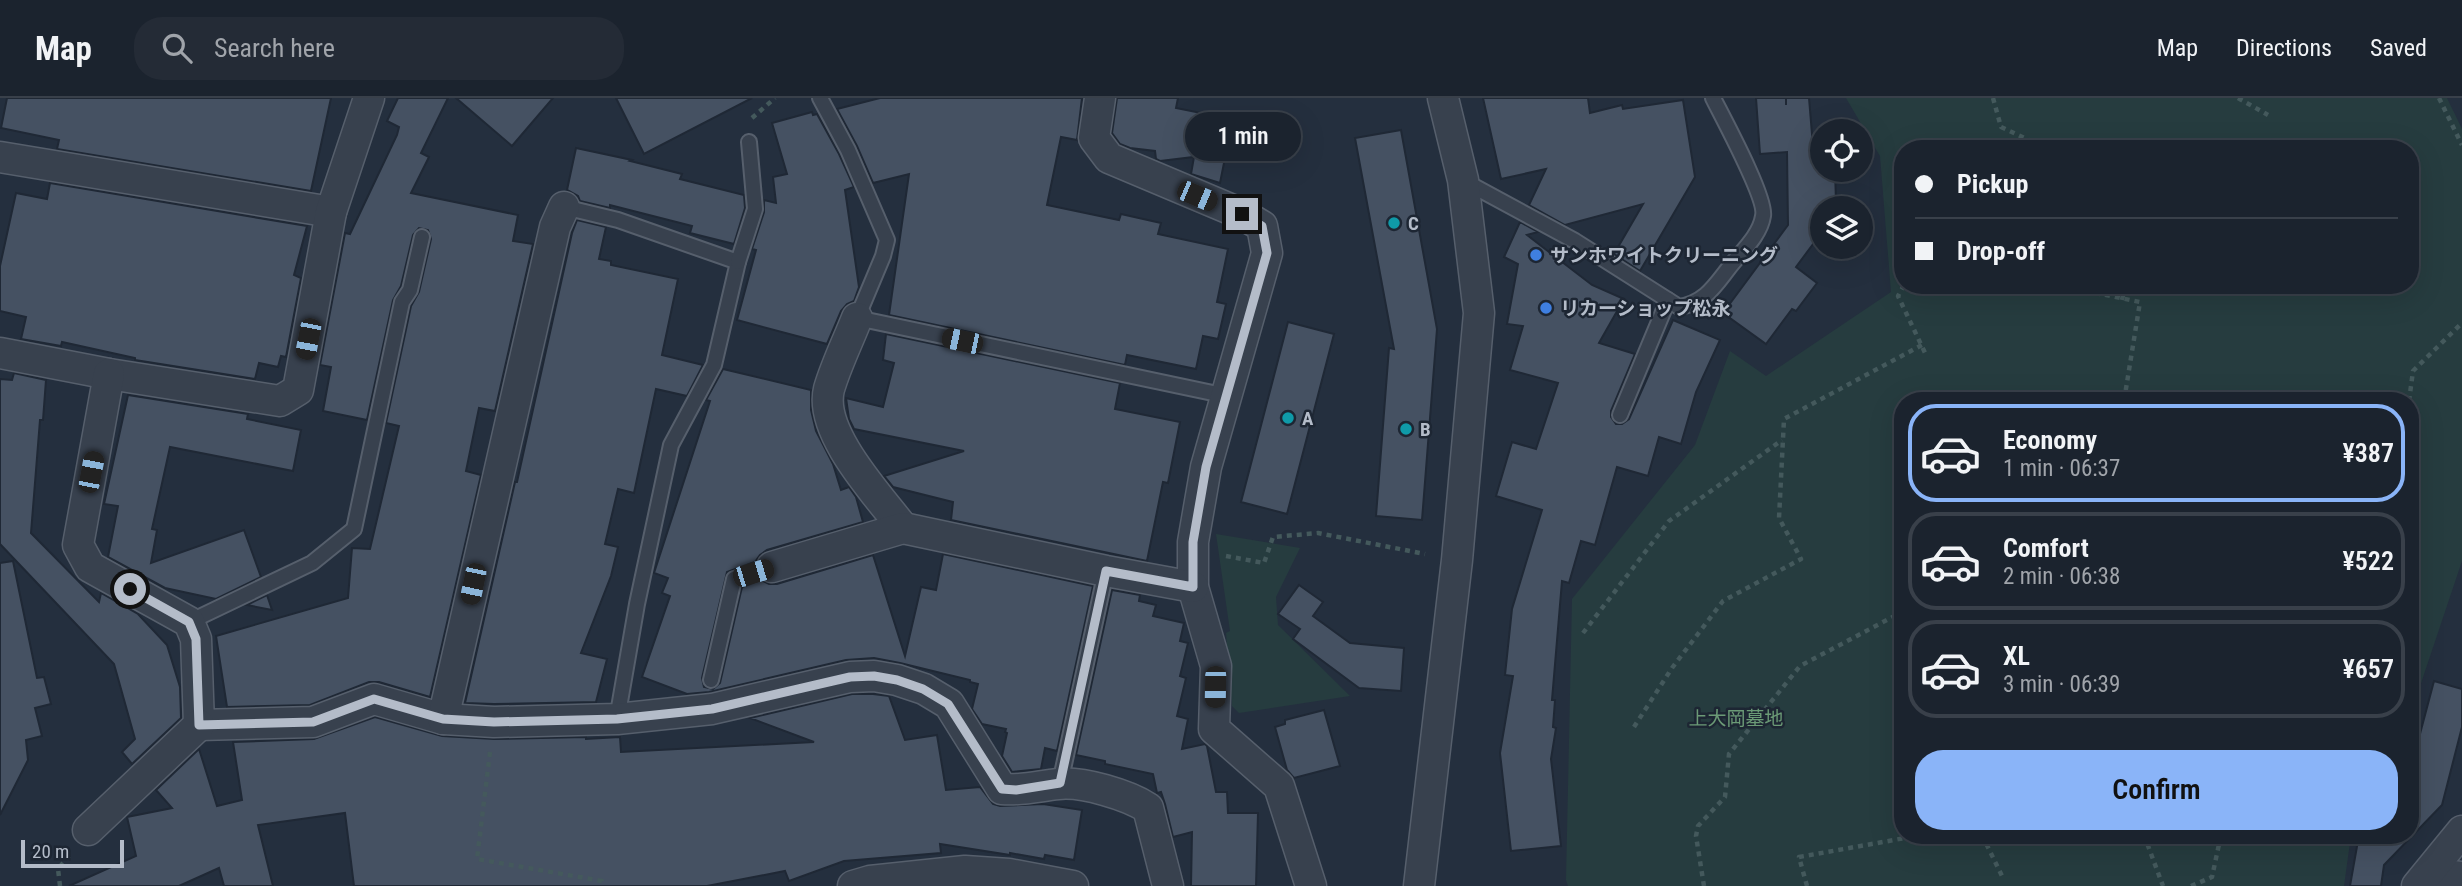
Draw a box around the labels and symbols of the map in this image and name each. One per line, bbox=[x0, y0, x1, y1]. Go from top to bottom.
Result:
callout: 1 min bbox=[1184, 113, 1300, 162]
car bbox=[1174, 178, 1221, 214]
route end bbox=[1226, 198, 1258, 230]
place label: C bbox=[1408, 212, 1419, 235]
marker: C bbox=[1386, 215, 1402, 231]
place label: サンホワイトクリーニング bbox=[1550, 244, 1778, 267]
marker: サンホワイトクリーニング bbox=[1528, 247, 1544, 263]
place label: リカーショップ松永 bbox=[1560, 297, 1731, 320]
marker: リカーショップ松永 bbox=[1538, 300, 1554, 316]
car bbox=[294, 316, 323, 362]
car bbox=[940, 326, 985, 356]
place label: A bbox=[1302, 407, 1314, 430]
marker: A bbox=[1280, 410, 1296, 426]
place label: B bbox=[1420, 418, 1431, 441]
marker: B bbox=[1398, 421, 1414, 437]
car bbox=[77, 449, 106, 495]
car bbox=[730, 557, 777, 589]
car bbox=[459, 561, 488, 607]
route start bbox=[114, 573, 146, 605]
car bbox=[1205, 666, 1226, 708]
park label: 上大岡墓地 bbox=[1688, 707, 1784, 730]
scale bar bbox=[21, 837, 124, 869]

